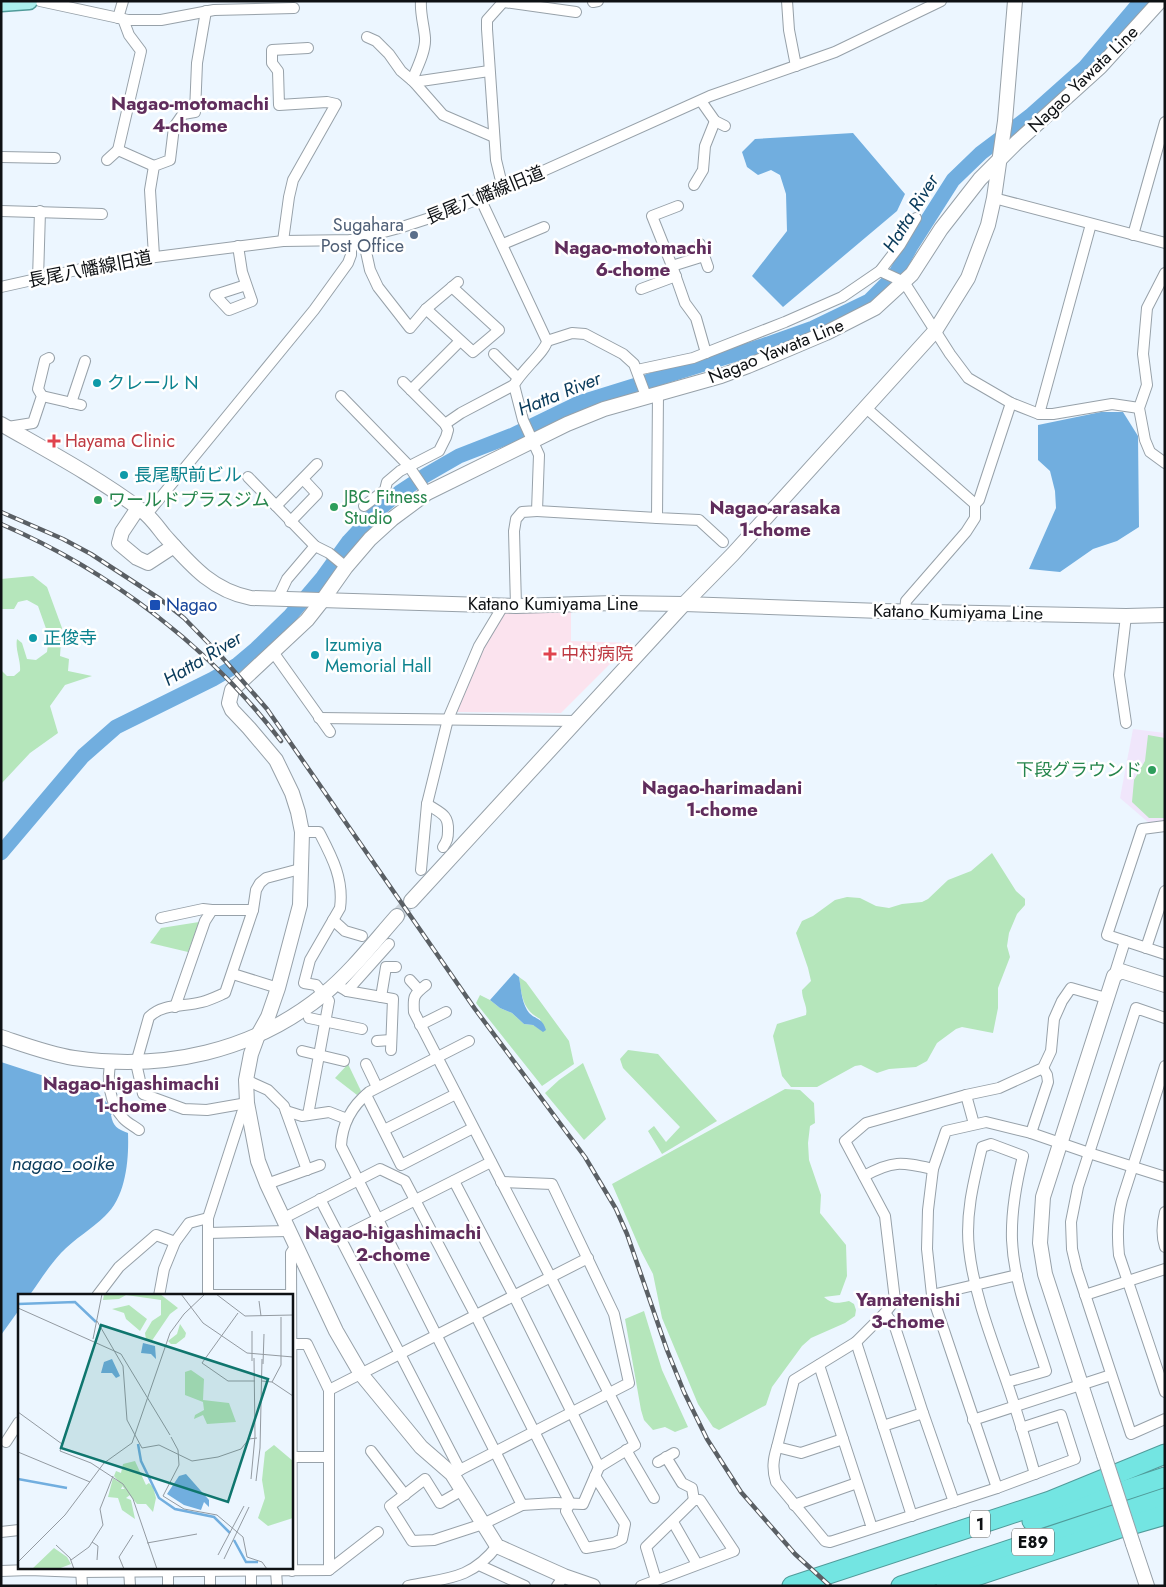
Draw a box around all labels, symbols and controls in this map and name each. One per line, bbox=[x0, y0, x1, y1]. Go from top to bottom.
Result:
street label: Nagao Yawata Line bbox=[1022, 19, 1144, 139]
district label: Nagao-motomachi 4-chome bbox=[111, 90, 269, 139]
street label: 長尾八幡線旧道 bbox=[422, 159, 548, 231]
water label: Hatta River bbox=[876, 168, 946, 258]
place label: Sugahara Post Office bbox=[321, 212, 404, 259]
marker: Sugahara Post Office bbox=[408, 229, 420, 241]
district label: Nagao-motomachi 6-chome bbox=[554, 234, 712, 283]
street label: 長尾八幡線旧道 bbox=[26, 244, 154, 294]
street label: Nagao Yawata Line bbox=[704, 312, 848, 390]
water label: Hatta River bbox=[514, 364, 606, 422]
place label: クレール N bbox=[107, 370, 198, 396]
marker: クレール N bbox=[91, 377, 103, 389]
place label: Hayama Clinic bbox=[65, 428, 175, 454]
marker: Hayama Clinic bbox=[47, 434, 61, 448]
place label: 長尾駅前ビル bbox=[134, 462, 242, 488]
marker: 長尾駅前ビル bbox=[118, 469, 130, 481]
place label: JBC Fitness Studio bbox=[342, 484, 427, 531]
place label: ワールドプラスジム bbox=[108, 487, 270, 513]
marker: ワールドプラスジム bbox=[92, 494, 104, 506]
district label: Nagao-arasaka 1-chome bbox=[710, 494, 841, 543]
marker: JBC Fitness Studio bbox=[328, 501, 340, 513]
street label: Katano Kumiyama Line bbox=[468, 591, 638, 617]
place label: Nagao bbox=[166, 592, 218, 618]
marker: Nagao bbox=[148, 598, 162, 612]
street label: Katano Kumiyama Line bbox=[873, 598, 1043, 626]
water label: Hatta River bbox=[158, 623, 248, 693]
place label: 正俊寺 bbox=[43, 625, 97, 651]
marker: 正俊寺 bbox=[27, 632, 39, 644]
place label: Izumiya Memorial Hall bbox=[325, 632, 432, 679]
place label: 中村病院 bbox=[561, 641, 633, 667]
marker: 中村病院 bbox=[543, 647, 557, 661]
marker: Izumiya Memorial Hall bbox=[309, 649, 321, 661]
place label: 下段グラウンド bbox=[1016, 757, 1142, 783]
marker: 下段グラウンド bbox=[1146, 764, 1158, 776]
district label: Nagao-harimadani 1-chome bbox=[642, 774, 802, 823]
district label: Nagao-higashimachi 1-chome bbox=[43, 1070, 219, 1119]
water label: nagao_ooike bbox=[12, 1150, 115, 1177]
district label: Nagao-higashimachi 2-chome bbox=[305, 1219, 481, 1268]
district label: Yamatenishi 3-chome bbox=[855, 1286, 960, 1335]
inset map bbox=[18, 1294, 292, 1570]
road number: 1 bbox=[970, 1510, 990, 1538]
road number: E89 bbox=[1012, 1528, 1054, 1555]

